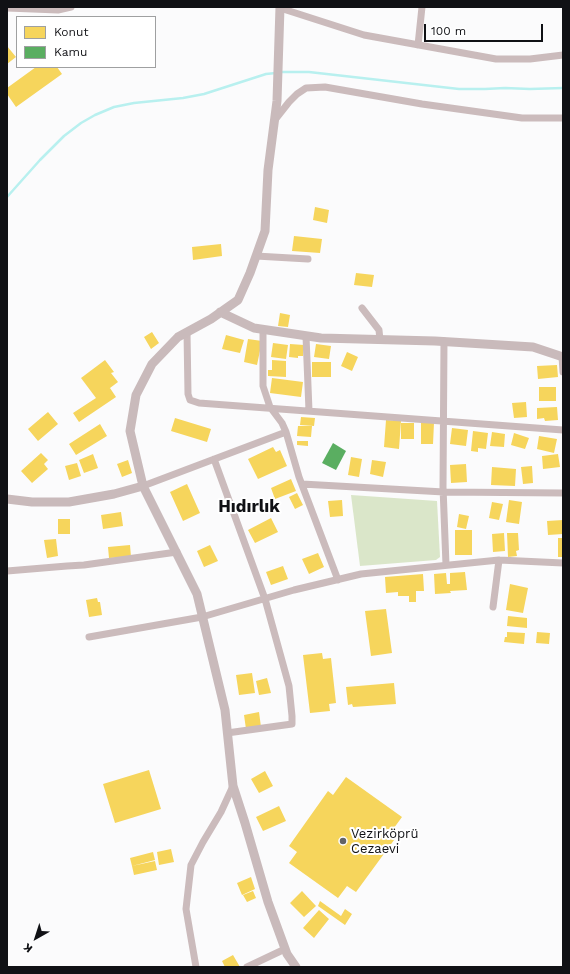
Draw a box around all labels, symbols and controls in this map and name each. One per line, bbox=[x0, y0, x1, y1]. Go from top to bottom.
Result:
legend bbox=[16, 16, 156, 68]
scale bar bbox=[426, 16, 545, 42]
text: 100 m bbox=[431, 24, 466, 38]
text: Konut bbox=[54, 25, 88, 39]
text: Kamu bbox=[54, 45, 87, 59]
district label: Hıdırlık bbox=[218, 497, 280, 517]
place label: Vezirköprü Cezaevi bbox=[351, 826, 418, 857]
marker: Vezirköprü Cezaevi bbox=[338, 836, 348, 846]
north arrow bbox=[16, 918, 56, 958]
text: K bbox=[21, 940, 35, 955]

